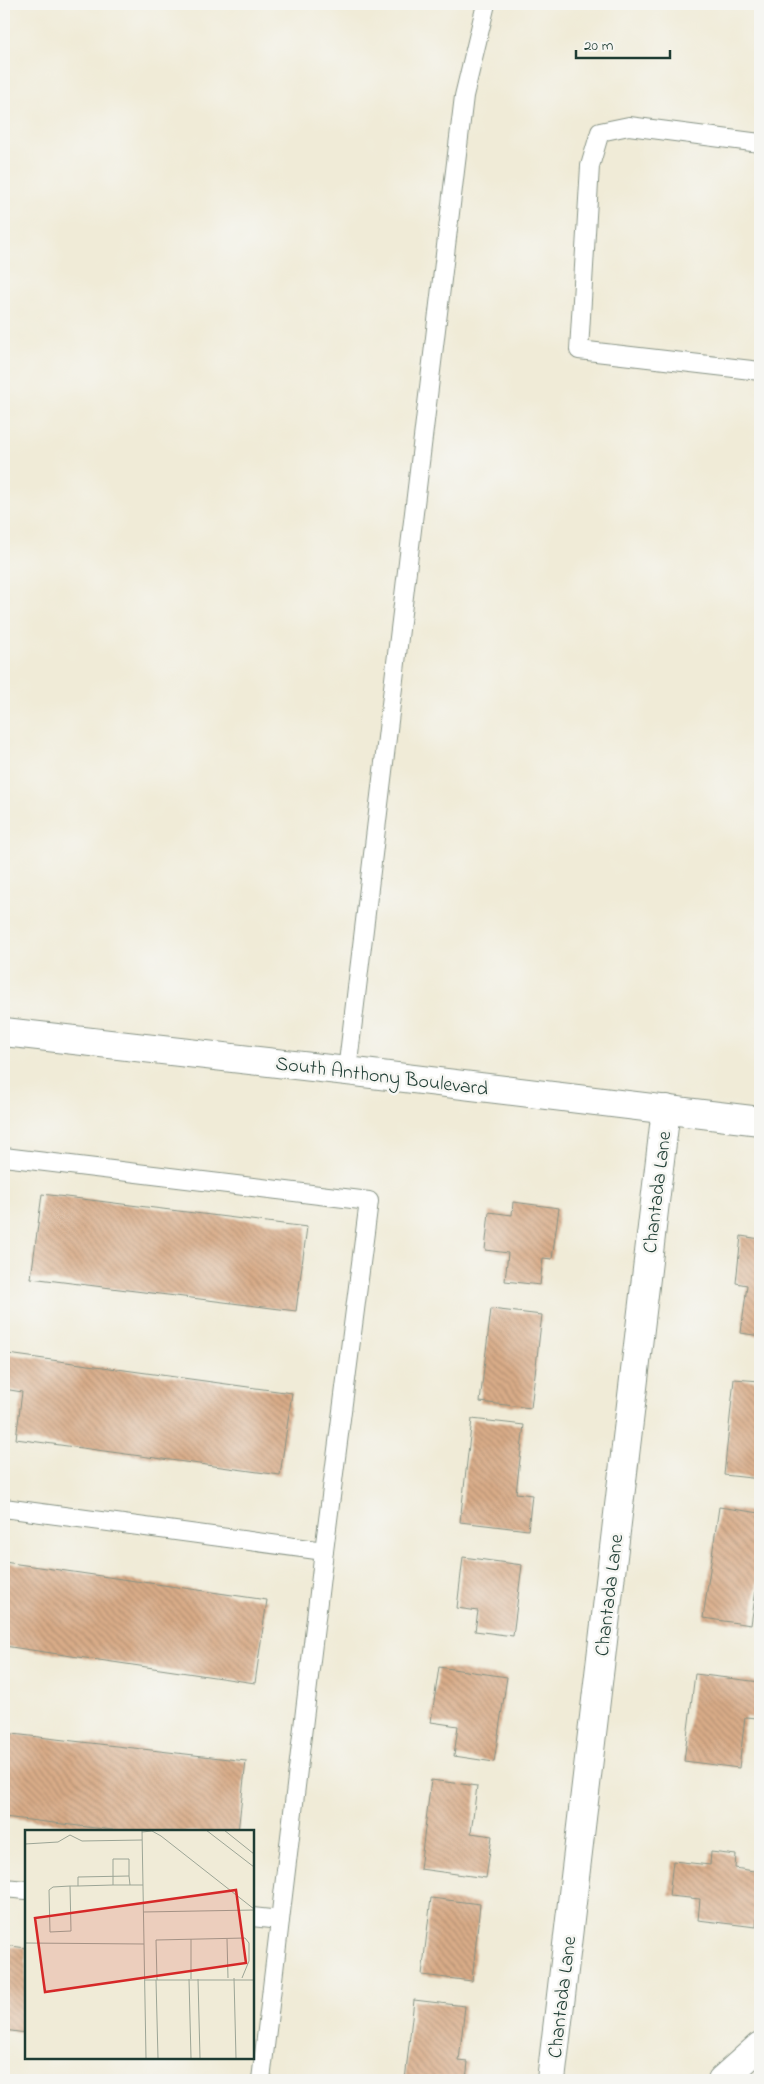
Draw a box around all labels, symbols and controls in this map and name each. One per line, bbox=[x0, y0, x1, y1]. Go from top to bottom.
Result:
scale bar bbox=[576, 28, 670, 60]
text: 20 m bbox=[584, 35, 614, 57]
street label: South Anthony Boulevard bbox=[274, 1050, 490, 1105]
street label: Chantada Lane bbox=[637, 1130, 680, 1255]
street label: Chantada Lane bbox=[589, 1533, 632, 1658]
inset map bbox=[25, 1830, 254, 2059]
street label: Chantada Lane bbox=[542, 1935, 585, 2060]

